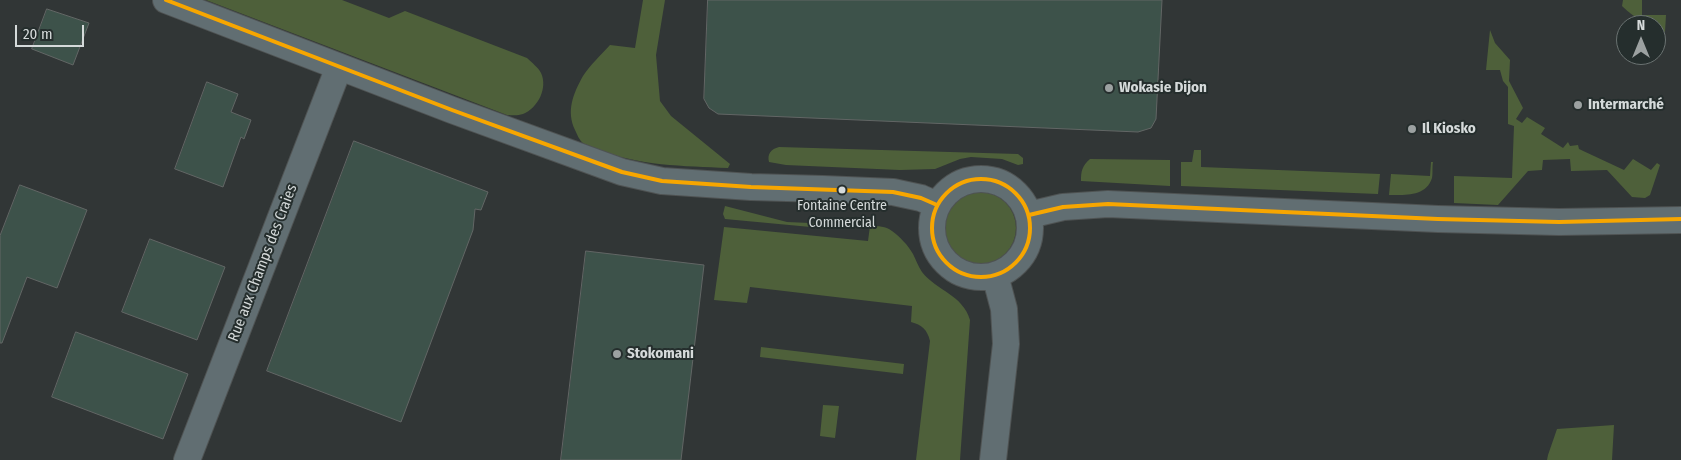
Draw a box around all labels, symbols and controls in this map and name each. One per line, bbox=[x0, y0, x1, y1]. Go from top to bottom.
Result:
scale bar bbox=[18, 15, 86, 47]
north arrow bbox=[1616, 15, 1666, 65]
text: N bbox=[1637, 17, 1645, 34]
text: 20 m bbox=[23, 25, 53, 43]
place label: Wokasie Dijon bbox=[1119, 79, 1207, 97]
marker: Wokasie Dijon bbox=[1103, 82, 1115, 94]
place label: Intermarché bbox=[1588, 96, 1664, 114]
marker: Intermarché bbox=[1572, 99, 1584, 111]
place label: Il Kiosko bbox=[1422, 120, 1476, 138]
marker: Il Kiosko bbox=[1406, 123, 1418, 135]
street label: Rue aux Champs des Craies bbox=[225, 182, 301, 344]
marker: Fontaine Centre Commercial bbox=[837, 185, 847, 195]
place label: Fontaine Centre Commercial bbox=[797, 198, 887, 230]
place label: Stokomani bbox=[627, 345, 694, 363]
marker: Stokomani bbox=[611, 348, 623, 360]

